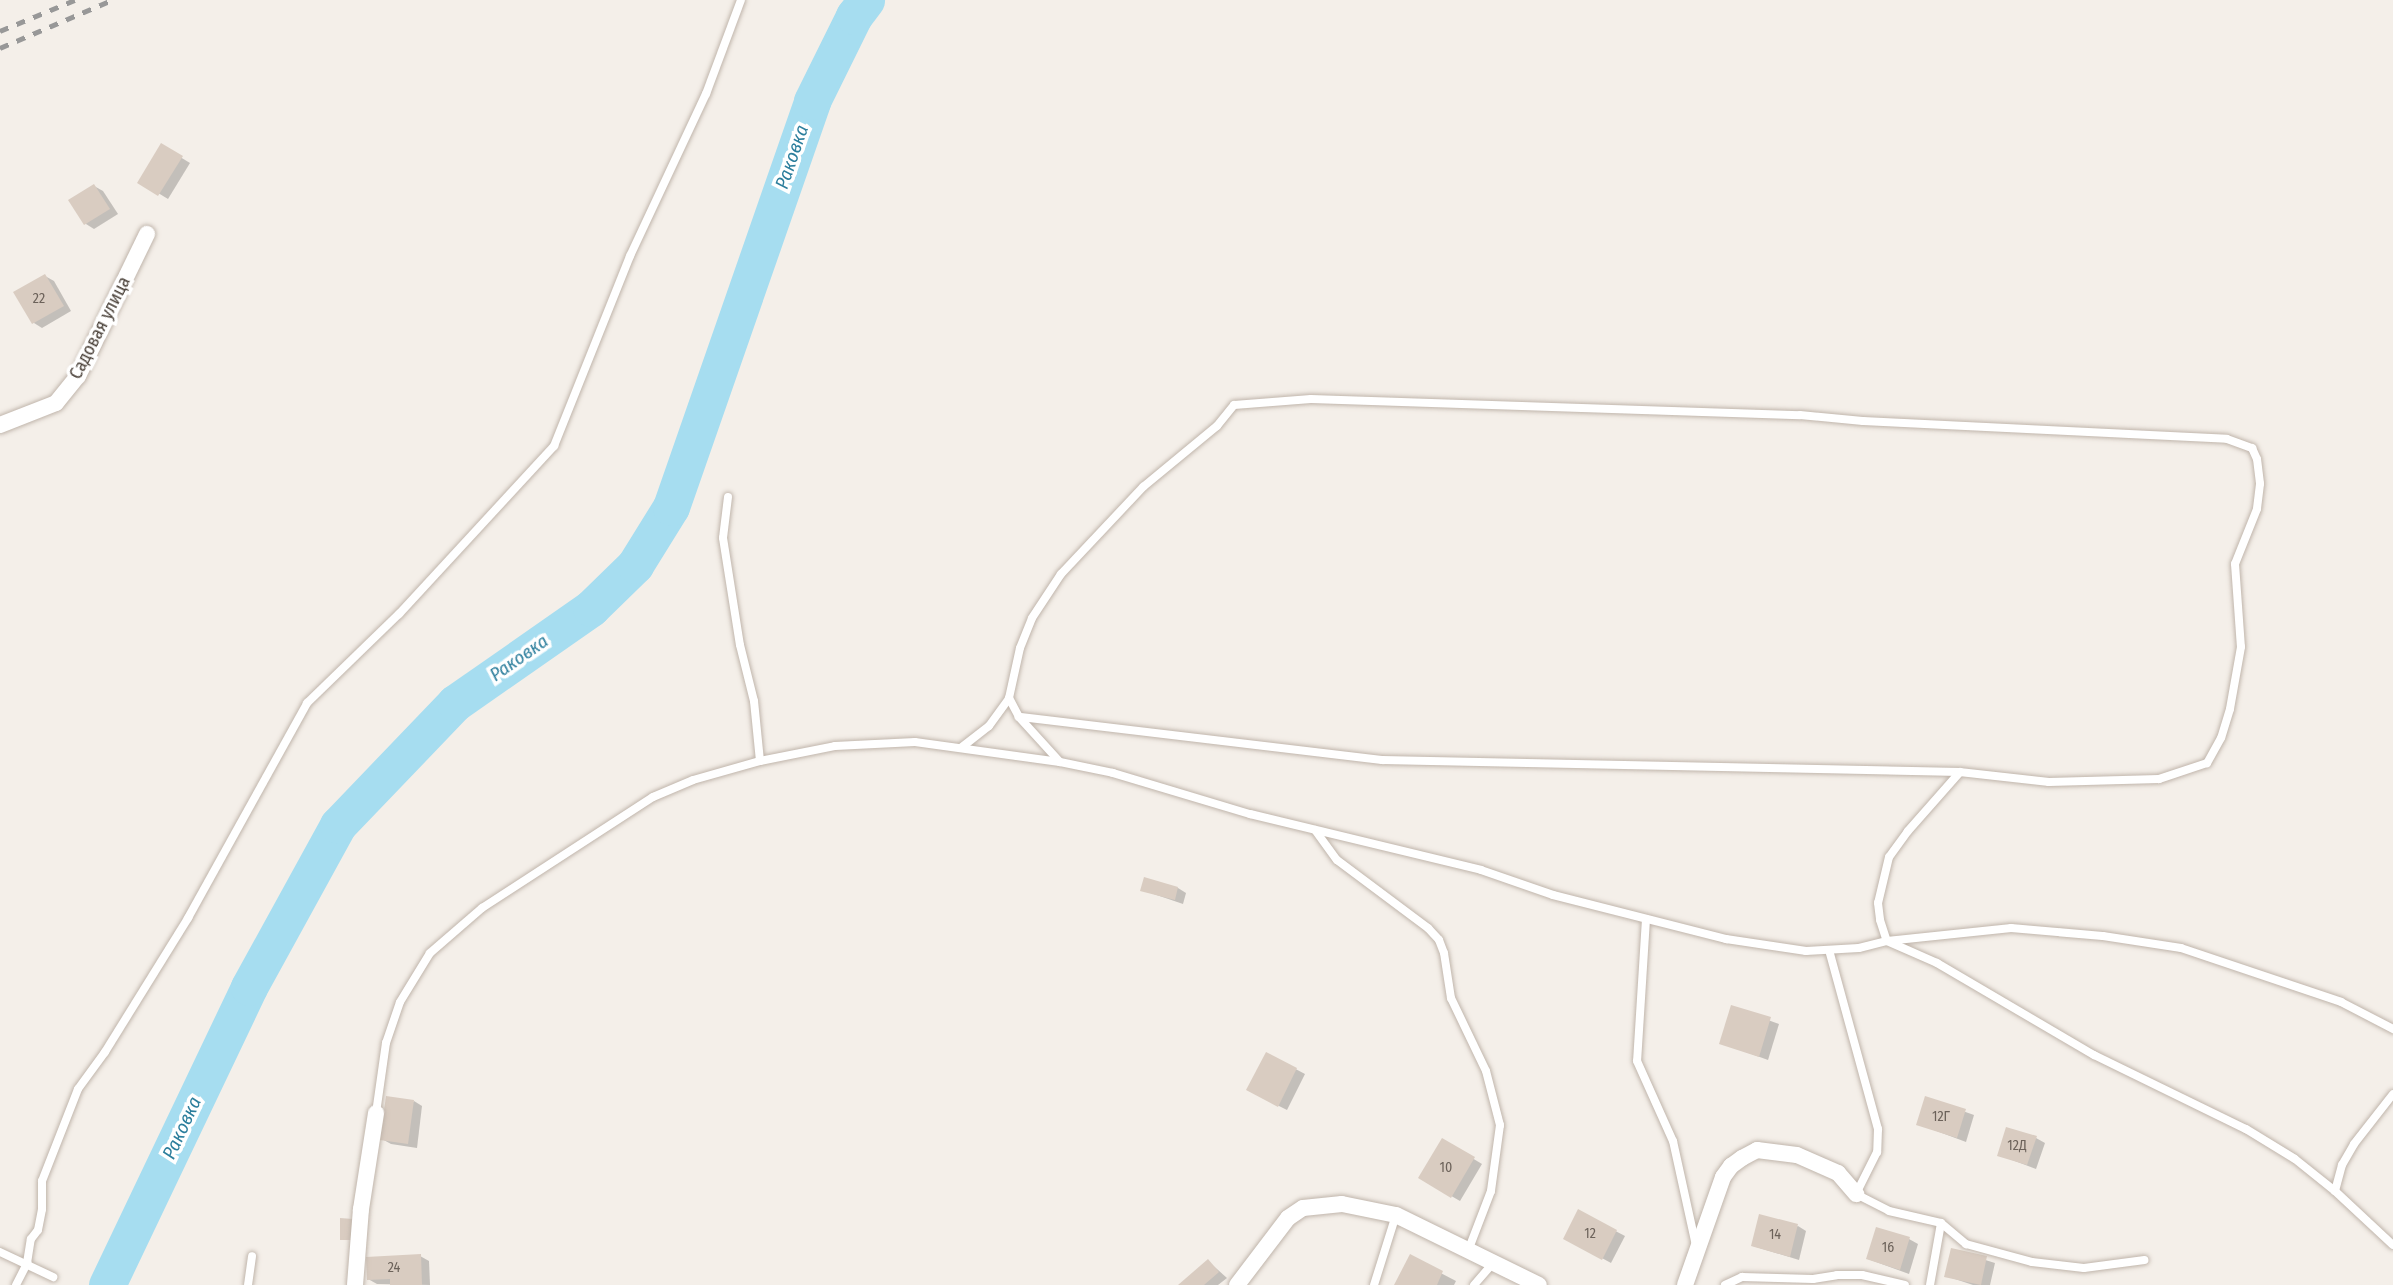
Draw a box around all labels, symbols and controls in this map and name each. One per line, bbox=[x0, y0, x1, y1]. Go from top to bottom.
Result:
water label: Раковка bbox=[770, 122, 814, 192]
street label: Садовая улица bbox=[65, 273, 135, 383]
house number: 22 bbox=[33, 291, 45, 307]
water label: Раковка bbox=[485, 630, 553, 686]
water label: Раковка bbox=[158, 1093, 206, 1163]
house number: 12Г bbox=[1932, 1109, 1950, 1125]
house number: 12Д bbox=[2007, 1138, 2027, 1154]
house number: 10 bbox=[1440, 1160, 1452, 1176]
house number: 12 bbox=[1584, 1226, 1596, 1242]
house number: 14 bbox=[1769, 1227, 1781, 1243]
house number: 16 bbox=[1882, 1240, 1894, 1256]
house number: 24 bbox=[388, 1260, 400, 1276]

